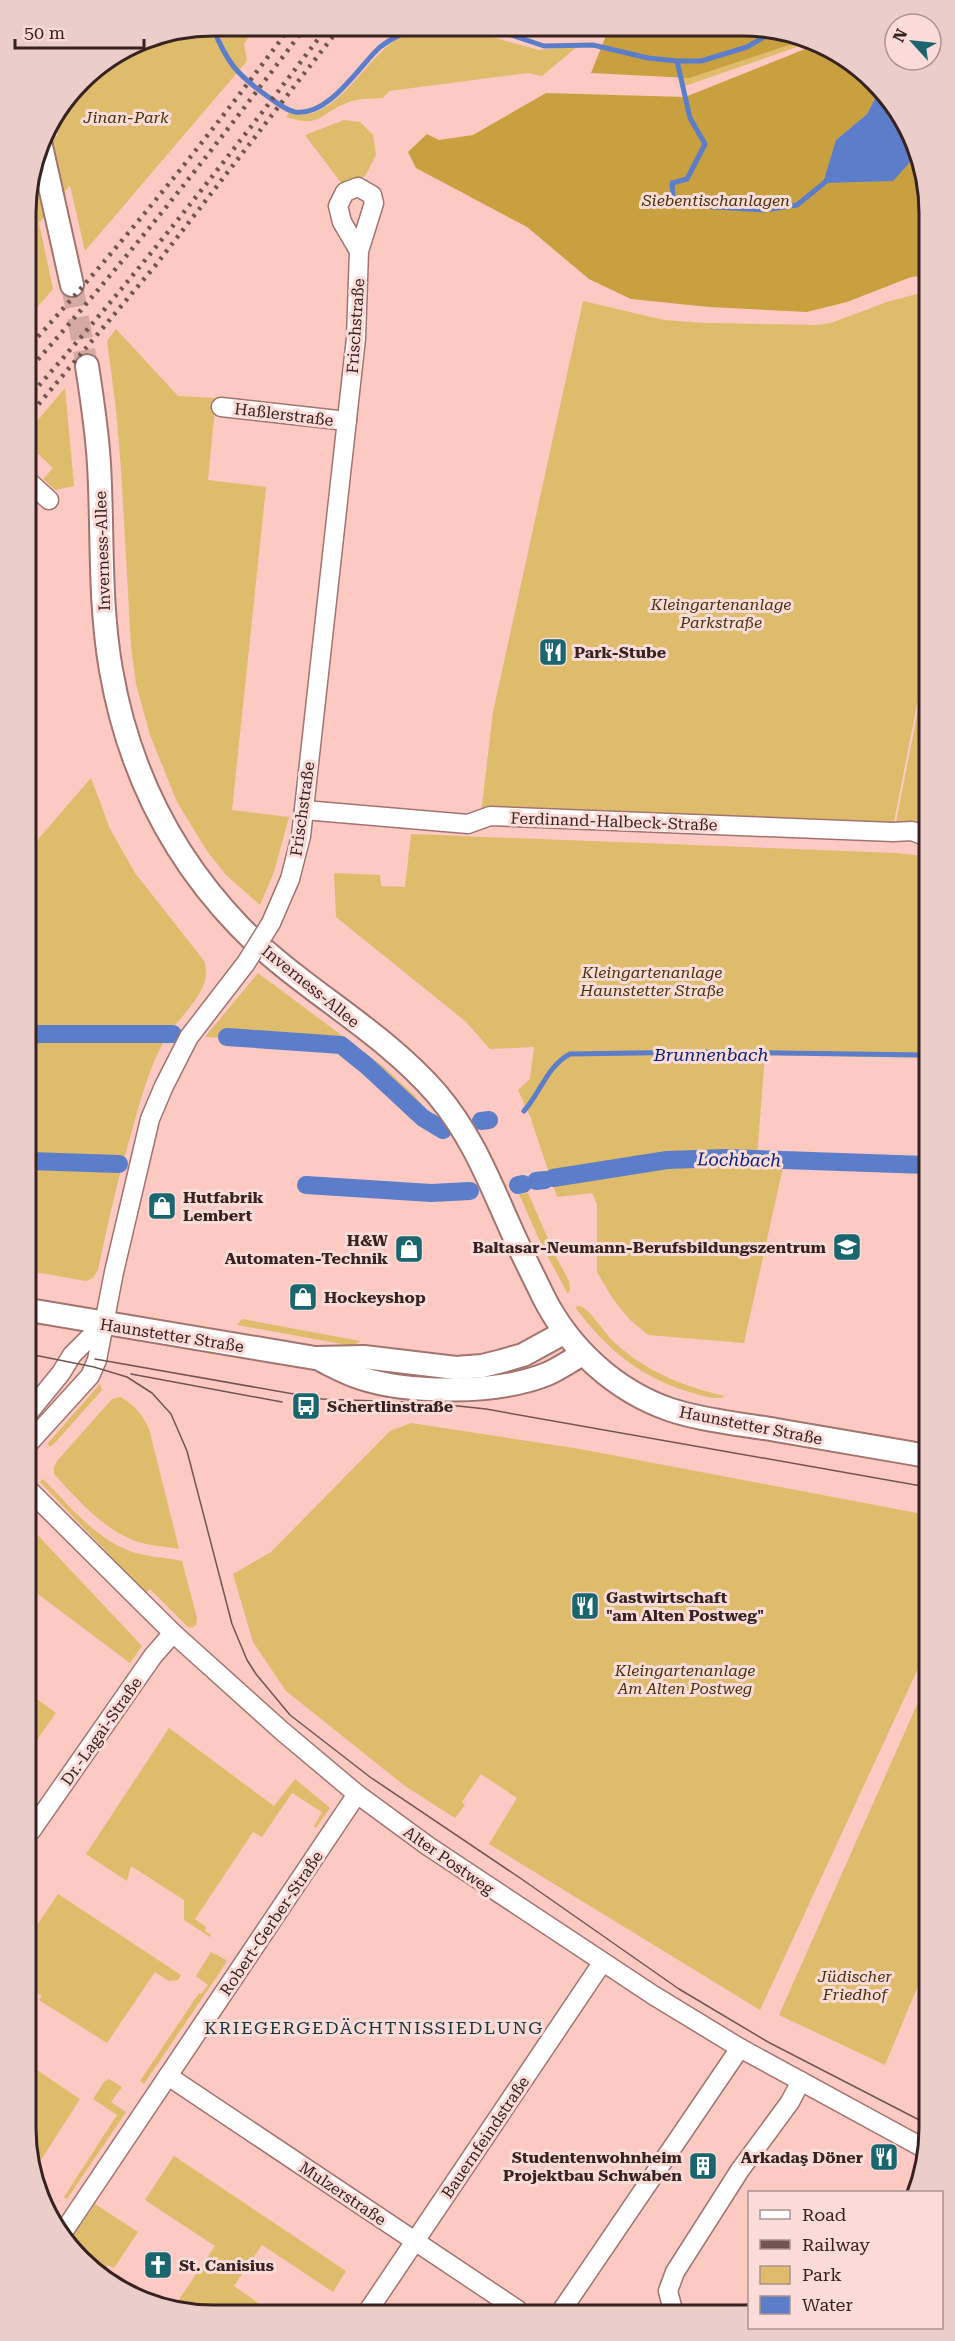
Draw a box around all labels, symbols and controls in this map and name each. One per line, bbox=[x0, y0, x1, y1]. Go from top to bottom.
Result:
scale bar bbox=[15, 12, 144, 50]
north arrow bbox=[883, 12, 943, 72]
text: 50 m bbox=[24, 22, 65, 43]
text: N bbox=[889, 26, 911, 45]
park label: Jinan-Park bbox=[82, 108, 169, 127]
park label: Siebentischanlagen bbox=[641, 191, 790, 210]
street label: Frischstraße bbox=[343, 278, 368, 374]
street label: Haßlerstraße bbox=[233, 399, 335, 430]
street label: Inverness-Allee bbox=[91, 490, 114, 611]
park label: Kleingartenanlage Parkstraße bbox=[650, 595, 791, 632]
restaurant icon: Park-Stube bbox=[537, 636, 569, 668]
place label: Park-Stube bbox=[574, 643, 666, 662]
street label: Frischstraße bbox=[286, 760, 319, 858]
street label: Ferdinand-Halbeck-Straße bbox=[510, 808, 718, 835]
street label: Inverness-Allee bbox=[258, 941, 363, 1032]
park label: Kleingartenanlage Haunstetter Straße bbox=[579, 963, 724, 1000]
water label: Brunnenbach bbox=[653, 1044, 768, 1065]
water label: Lochbach bbox=[696, 1148, 781, 1171]
place label: Hutfabrik Lembert bbox=[183, 1188, 264, 1225]
shop icon: Hutfabrik Lembert bbox=[146, 1190, 178, 1222]
place label: H&W Automaten-Technik bbox=[225, 1231, 389, 1268]
school or university icon: Baltasar-Neumann-Berufsbildungszentrum bbox=[831, 1231, 863, 1263]
shop icon: H&W Automaten-Technik bbox=[393, 1233, 425, 1265]
place label: Baltasar-Neumann-Berufsbildungszentrum bbox=[472, 1238, 827, 1257]
shop icon: Hockeyshop bbox=[287, 1281, 319, 1313]
place label: Hockeyshop bbox=[324, 1288, 426, 1307]
street label: Haunstetter Straße bbox=[99, 1315, 245, 1356]
bus stop icon: Schertlinstraße bbox=[290, 1390, 322, 1422]
place label: Schertlinstraße bbox=[327, 1397, 453, 1416]
street label: Haunstetter Straße bbox=[678, 1402, 824, 1449]
place label: Gastwirtschaft "am Alten Postweg" bbox=[606, 1588, 764, 1625]
restaurant icon: Gastwirtschaft "am Alten Postweg" bbox=[569, 1590, 601, 1622]
park label: Kleingartenanlage Am Alten Postweg bbox=[614, 1661, 755, 1698]
street label: Dr.-Lagai-Straße bbox=[57, 1673, 146, 1789]
street label: Alter Postweg bbox=[400, 1822, 498, 1899]
street label: Robert-Gerber-Straße bbox=[216, 1847, 327, 1999]
park label: Jüdischer Friedhof bbox=[817, 1967, 892, 2004]
district label: KRIEGERGEDÄCHTNISSIEDLUNG bbox=[204, 2017, 544, 2038]
street label: Bauernfeindstraße bbox=[438, 2073, 533, 2202]
restaurant icon: Arkadaş Döner bbox=[868, 2141, 900, 2173]
place label: Studentenwohnheim Projektbau Schwaben bbox=[503, 2148, 683, 2185]
place label: Arkadaş Döner bbox=[741, 2148, 863, 2167]
building icon: Studentenwohnheim Projektbau Schwaben bbox=[687, 2150, 719, 2182]
street label: Mulzerstraße bbox=[296, 2157, 390, 2229]
legend bbox=[748, 2191, 943, 2329]
text: Road bbox=[802, 2204, 847, 2225]
text: Railway bbox=[802, 2234, 870, 2255]
church icon: St. Canisius bbox=[142, 2249, 174, 2281]
place label: St. Canisius bbox=[179, 2256, 274, 2275]
text: Park bbox=[802, 2264, 842, 2285]
text: Water bbox=[802, 2294, 853, 2315]

